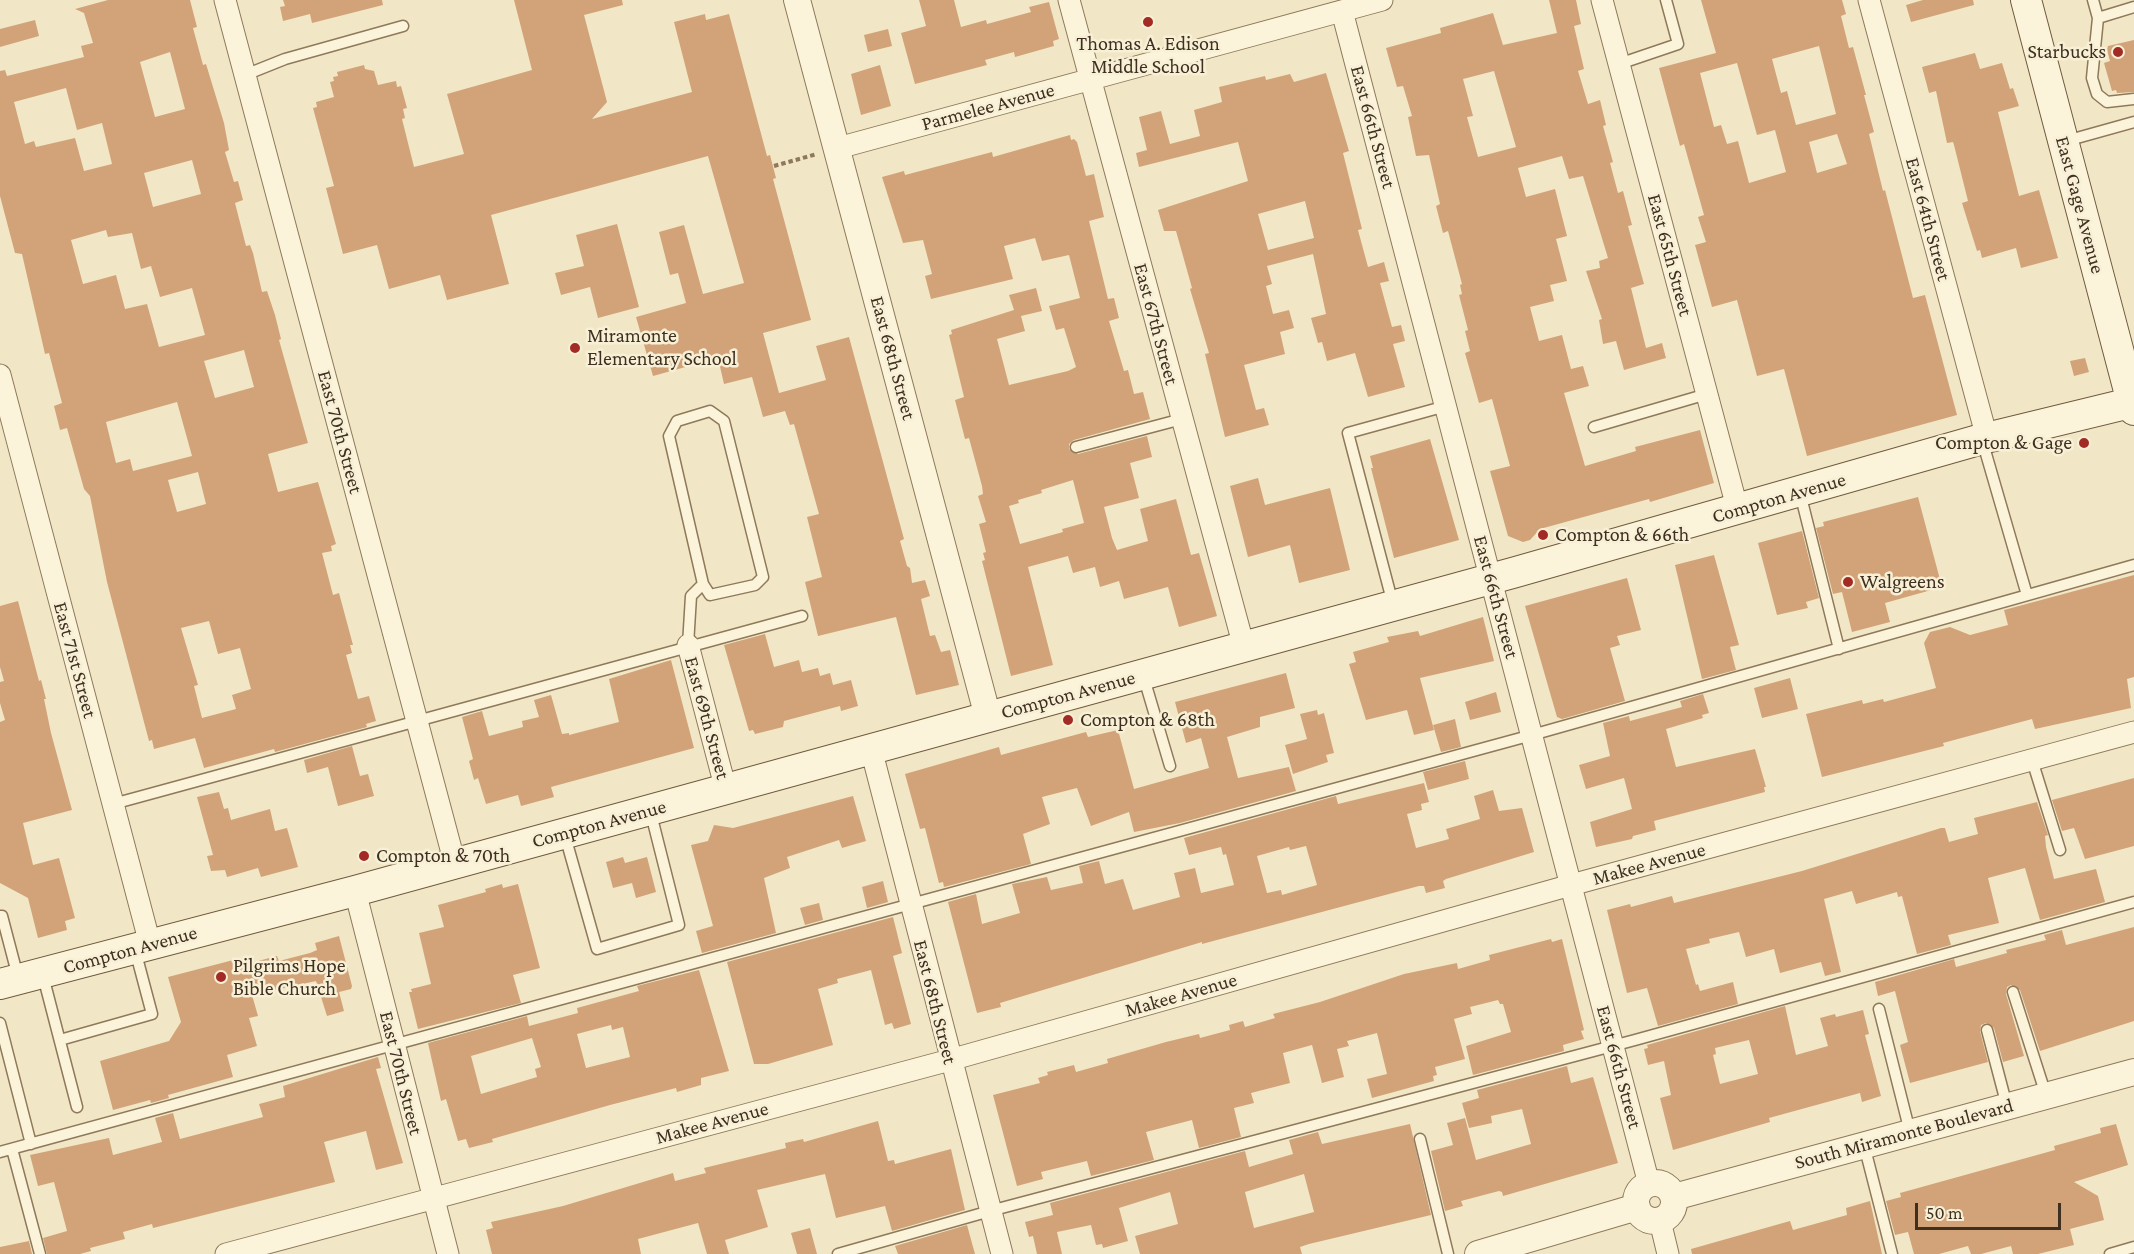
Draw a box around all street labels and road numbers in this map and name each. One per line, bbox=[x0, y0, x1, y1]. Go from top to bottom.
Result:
street label: East 66th Street bbox=[1345, 63, 1401, 191]
street label: Parmelee Avenue bbox=[919, 78, 1057, 136]
street label: East Gage Avenue bbox=[2050, 134, 2110, 276]
street label: East 64th Street bbox=[1900, 155, 1956, 283]
street label: East 65th Street bbox=[1642, 191, 1698, 319]
street label: East 67th Street bbox=[1128, 261, 1184, 387]
street label: East 68th Street bbox=[865, 293, 921, 423]
street label: East 70th Street bbox=[312, 368, 368, 496]
street label: Compton Avenue bbox=[1709, 467, 1849, 529]
street label: East 66th Street bbox=[1468, 533, 1524, 661]
street label: East 71st Street bbox=[48, 599, 102, 721]
street label: East 69th Street bbox=[679, 654, 735, 782]
street label: Compton Avenue bbox=[998, 666, 1138, 724]
street label: Compton Avenue bbox=[529, 795, 669, 853]
street label: Makee Avenue bbox=[1590, 837, 1708, 891]
street label: Compton Avenue bbox=[60, 921, 200, 979]
street label: East 68th Street bbox=[908, 937, 962, 1067]
street label: Makee Avenue bbox=[1122, 968, 1240, 1022]
street label: East 66th Street bbox=[1591, 1003, 1647, 1131]
street label: East 70th Street bbox=[374, 1009, 428, 1137]
street label: South Miramonte Boulevard bbox=[1792, 1093, 2016, 1175]
street label: Makee Avenue bbox=[653, 1096, 771, 1150]

